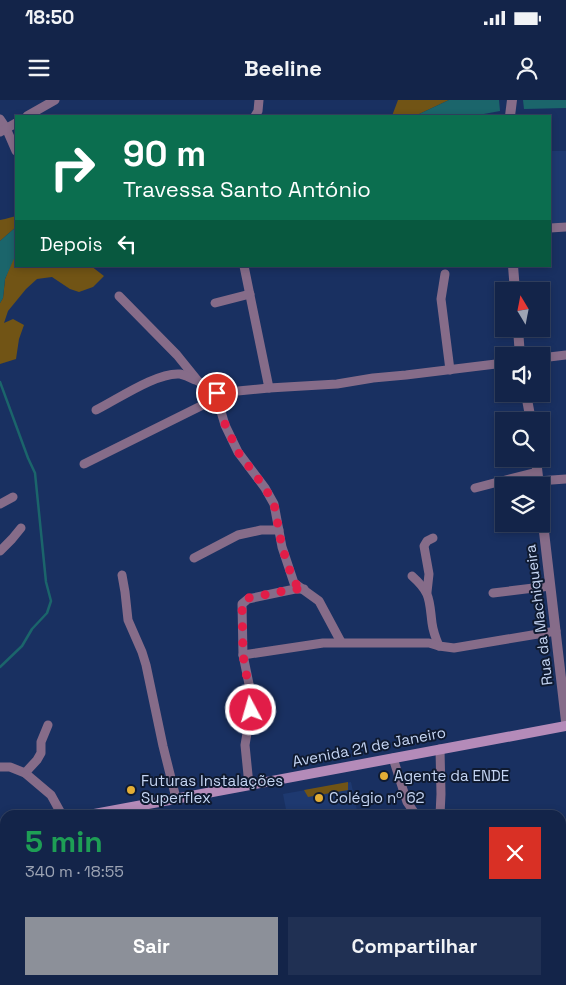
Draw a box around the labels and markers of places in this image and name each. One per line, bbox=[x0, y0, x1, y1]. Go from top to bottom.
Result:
pin bbox=[196, 372, 238, 414]
place label: Agente da ENDE bbox=[394, 766, 509, 785]
marker: Agente da ENDE bbox=[378, 770, 390, 782]
place label: Futuras Instalações Superflex bbox=[141, 771, 283, 807]
marker: Futuras Instalações Superflex bbox=[125, 784, 137, 796]
place label: Colégio nº 62 bbox=[329, 788, 425, 807]
marker: Colégio nº 62 bbox=[313, 792, 325, 804]

